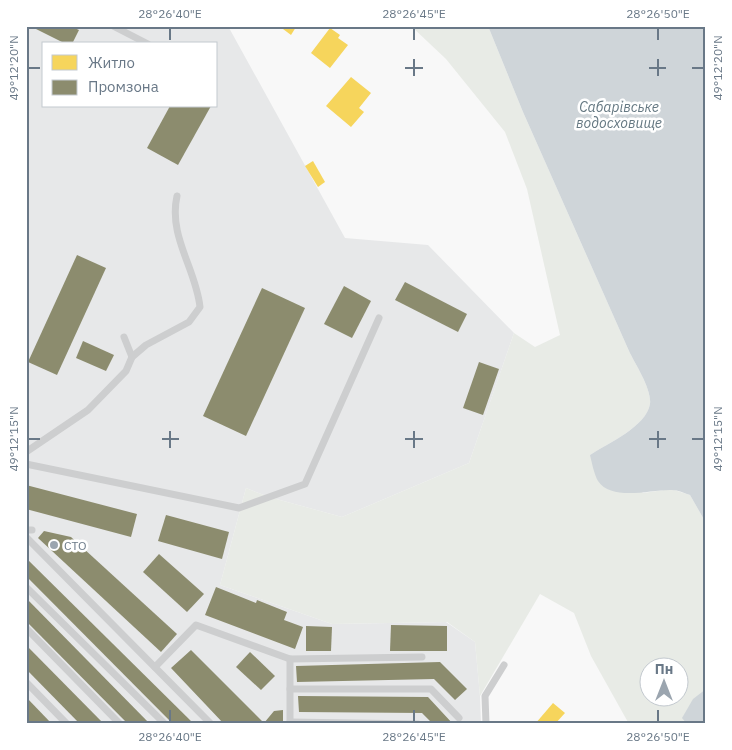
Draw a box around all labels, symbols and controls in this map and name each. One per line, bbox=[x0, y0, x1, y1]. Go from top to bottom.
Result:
text: 28°26'40"E bbox=[138, 6, 202, 21]
text: 28°26'45"E bbox=[382, 6, 446, 21]
text: 28°26'50"E bbox=[626, 6, 690, 21]
text: 49°12'20"N bbox=[6, 35, 21, 101]
text: 49°12'20"N bbox=[710, 35, 725, 101]
legend bbox=[42, 42, 218, 108]
text: Житло bbox=[88, 53, 135, 72]
text: Промзона bbox=[88, 77, 159, 96]
water label: Сабарівське водосховище bbox=[576, 98, 662, 132]
text: 49°12'15"N bbox=[6, 406, 21, 472]
text: 49°12'15"N bbox=[710, 406, 725, 472]
place label: СТО bbox=[64, 538, 87, 553]
marker: СТО bbox=[48, 539, 60, 551]
north arrow bbox=[640, 658, 690, 708]
text: Пн bbox=[655, 660, 673, 678]
text: 28°26'40"E bbox=[138, 729, 202, 744]
text: 28°26'45"E bbox=[382, 729, 446, 744]
text: 28°26'50"E bbox=[626, 729, 690, 744]

